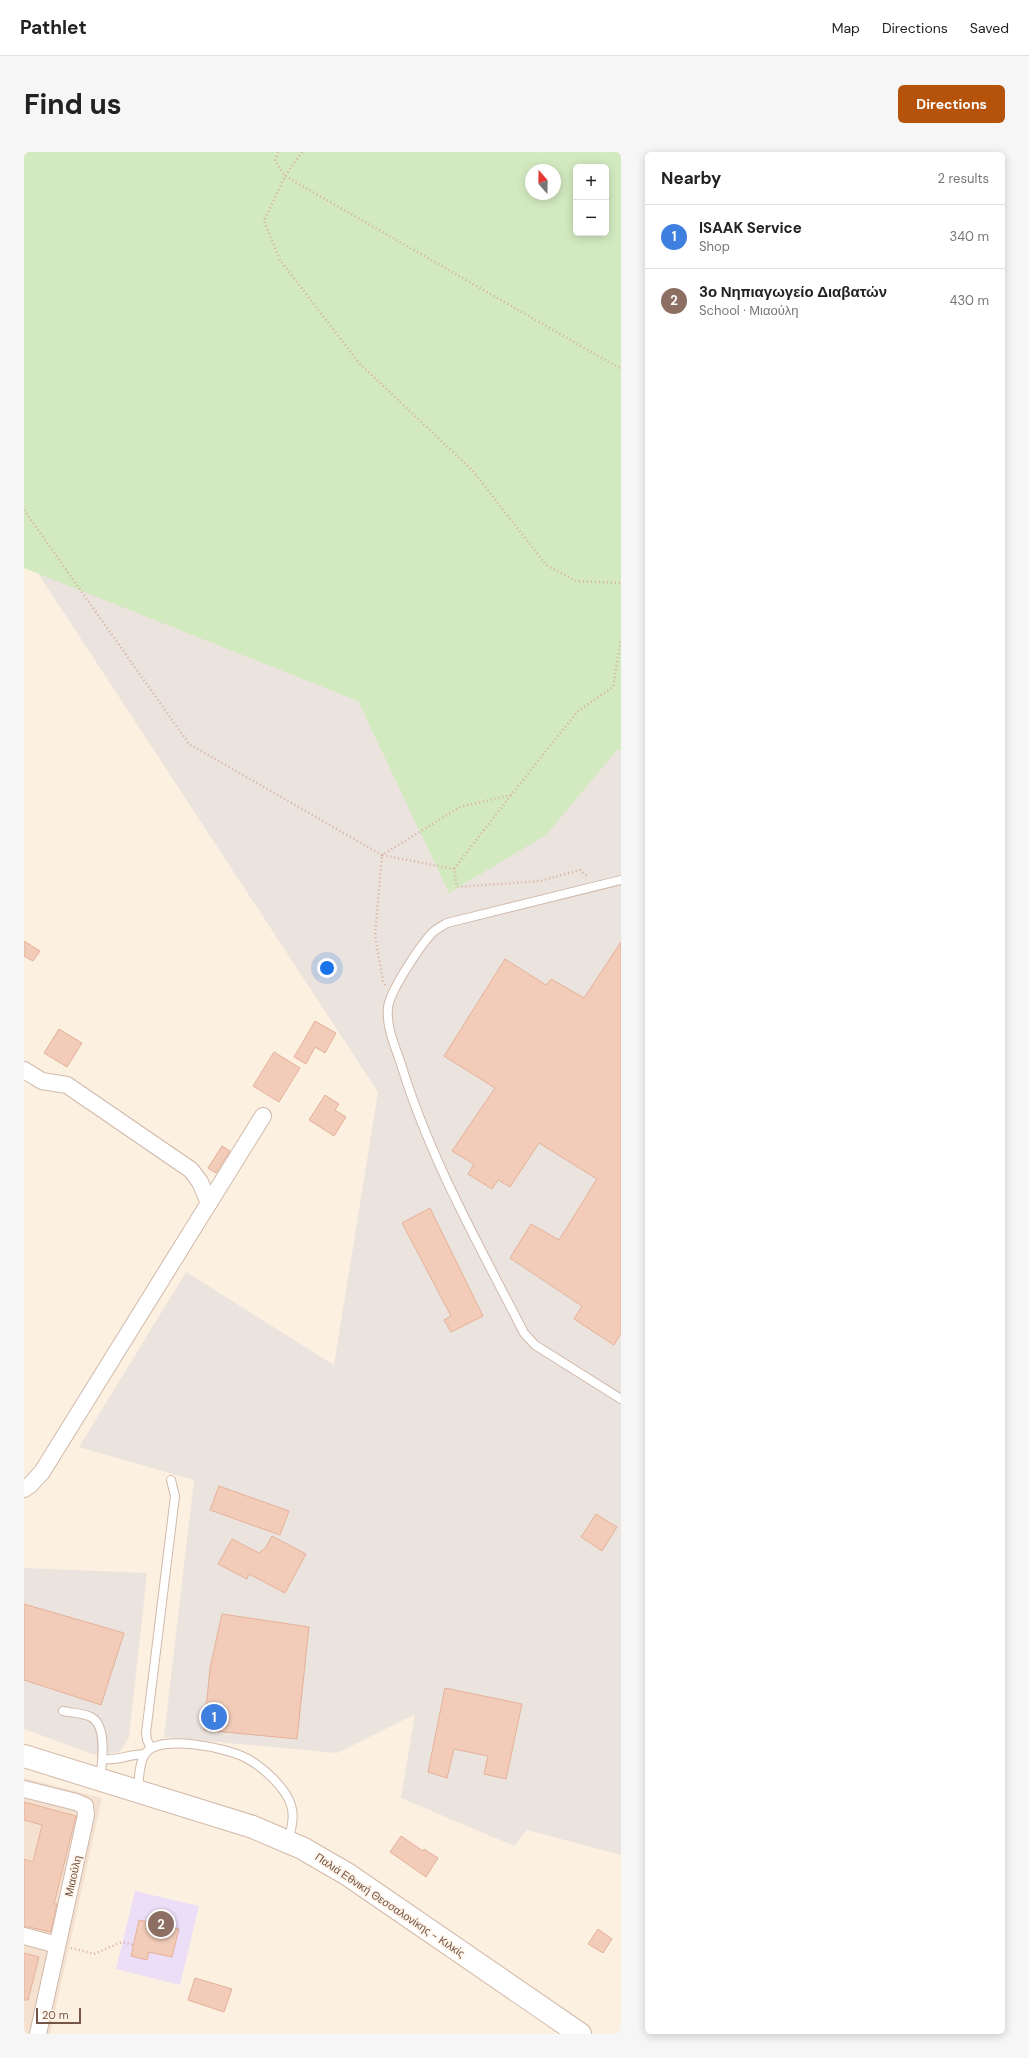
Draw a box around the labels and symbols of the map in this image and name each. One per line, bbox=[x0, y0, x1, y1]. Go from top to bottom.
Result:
north arrow bbox=[525, 164, 561, 200]
your location bbox=[317, 958, 337, 978]
pin: 1 bbox=[201, 1702, 227, 1732]
street label: Παλιά Εθνική Θεσσαλονίκης - Κιλκίς bbox=[313, 1850, 467, 1960]
street label: Μιαούλη bbox=[61, 1854, 85, 1898]
pin: 2 bbox=[148, 1909, 174, 1939]
scale bar bbox=[36, 2006, 81, 2025]

